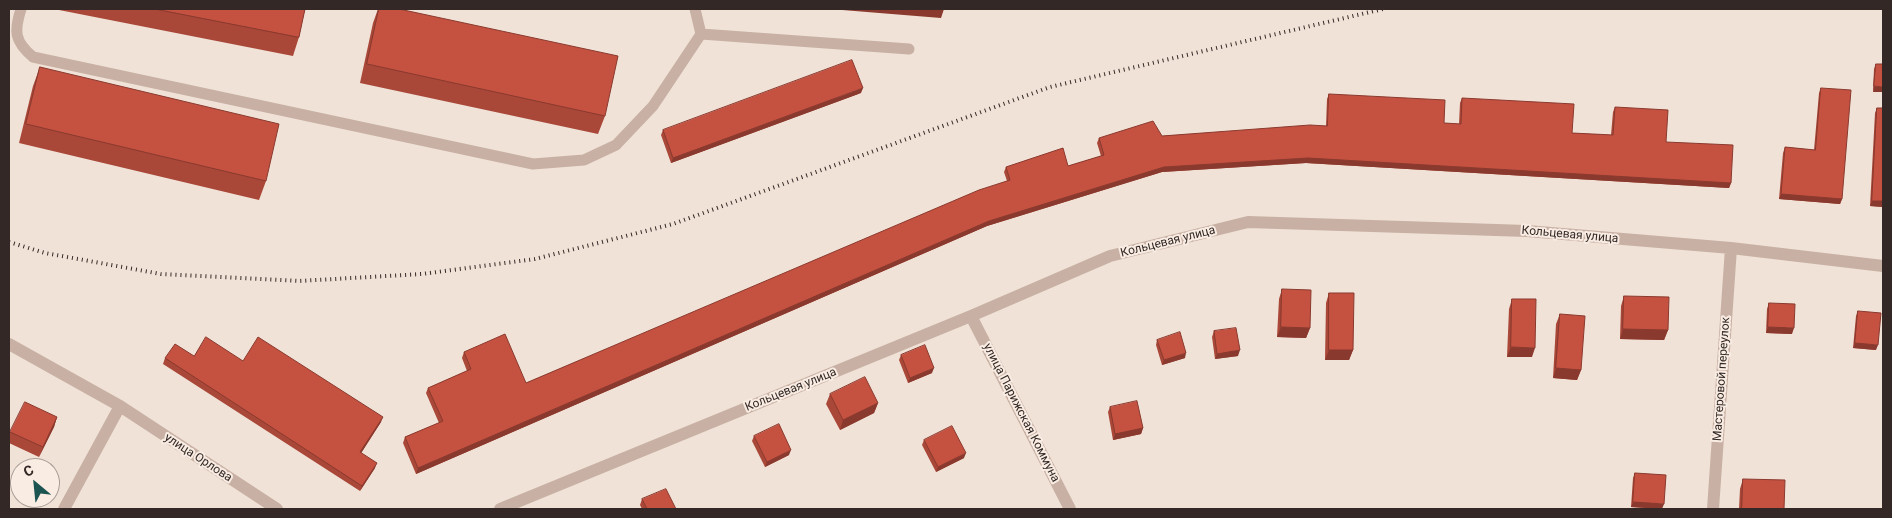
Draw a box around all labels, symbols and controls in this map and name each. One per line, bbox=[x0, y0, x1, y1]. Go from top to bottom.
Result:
street label: Кольцевая улица bbox=[1119, 223, 1217, 261]
street label: Кольцевая улица bbox=[1521, 224, 1619, 246]
street label: Мастеровой переулок bbox=[1710, 317, 1734, 441]
street label: улица Парижская Коммуна bbox=[980, 341, 1062, 485]
street label: Кольцевая улица bbox=[743, 365, 839, 415]
street label: улица Орлова bbox=[161, 431, 235, 485]
north arrow bbox=[10, 458, 60, 508]
text: С bbox=[21, 461, 36, 480]

